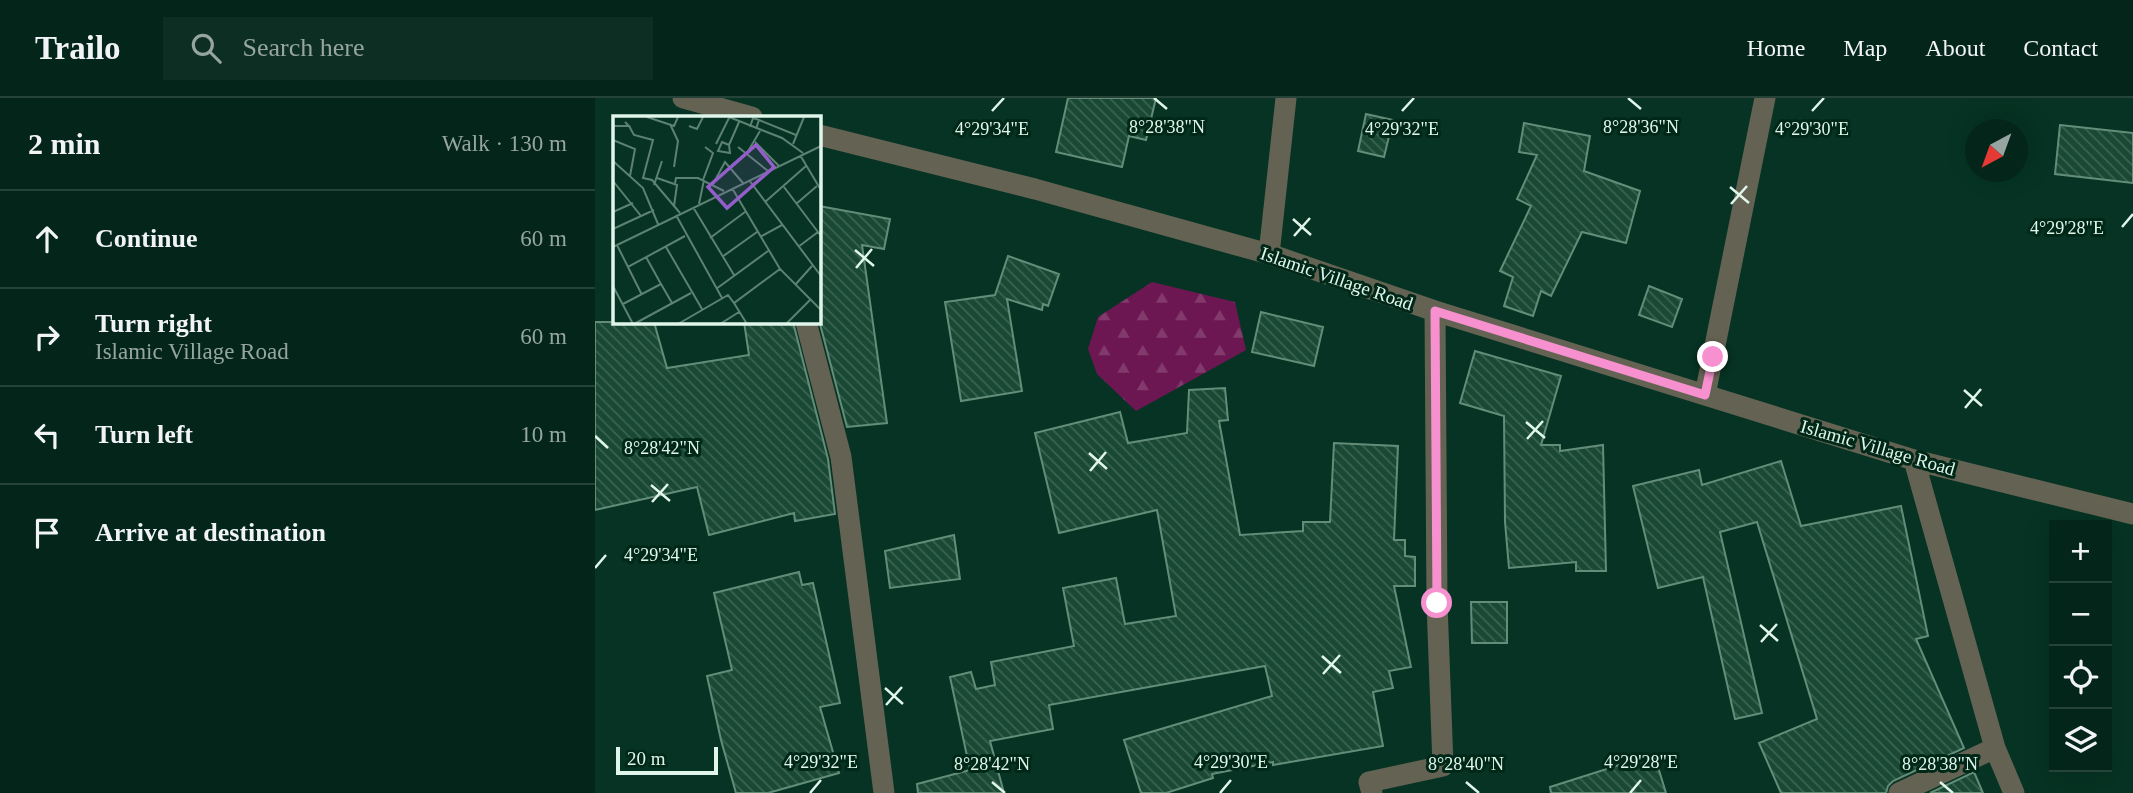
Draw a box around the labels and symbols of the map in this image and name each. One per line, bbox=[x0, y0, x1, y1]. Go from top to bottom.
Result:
inset map bbox=[613, 116, 821, 324]
text: 8°28'38"N bbox=[1129, 117, 1205, 137]
text: 8°28'36"N bbox=[1603, 117, 1679, 137]
text: 4°29'34"E bbox=[955, 119, 1029, 139]
text: 4°29'32"E bbox=[1365, 119, 1439, 139]
text: 4°29'30"E bbox=[1775, 119, 1849, 139]
north arrow bbox=[1965, 119, 2028, 182]
text: 4°29'28"E bbox=[2030, 218, 2104, 238]
street label: Islamic Village Road bbox=[1258, 243, 1416, 315]
route end bbox=[1697, 341, 1728, 372]
street label: Islamic Village Road bbox=[1798, 415, 1958, 480]
text: 8°28'42"N bbox=[624, 438, 700, 458]
text: 4°29'34"E bbox=[624, 545, 698, 565]
route start bbox=[1421, 587, 1452, 618]
scale bar bbox=[616, 744, 717, 776]
text: 4°29'32"E bbox=[784, 752, 858, 772]
text: 4°29'30"E bbox=[1194, 752, 1268, 772]
text: 4°29'28"E bbox=[1604, 752, 1678, 772]
text: 8°28'42"N bbox=[954, 754, 1030, 774]
text: 8°28'40"N bbox=[1428, 754, 1504, 774]
text: 8°28'38"N bbox=[1902, 754, 1978, 774]

